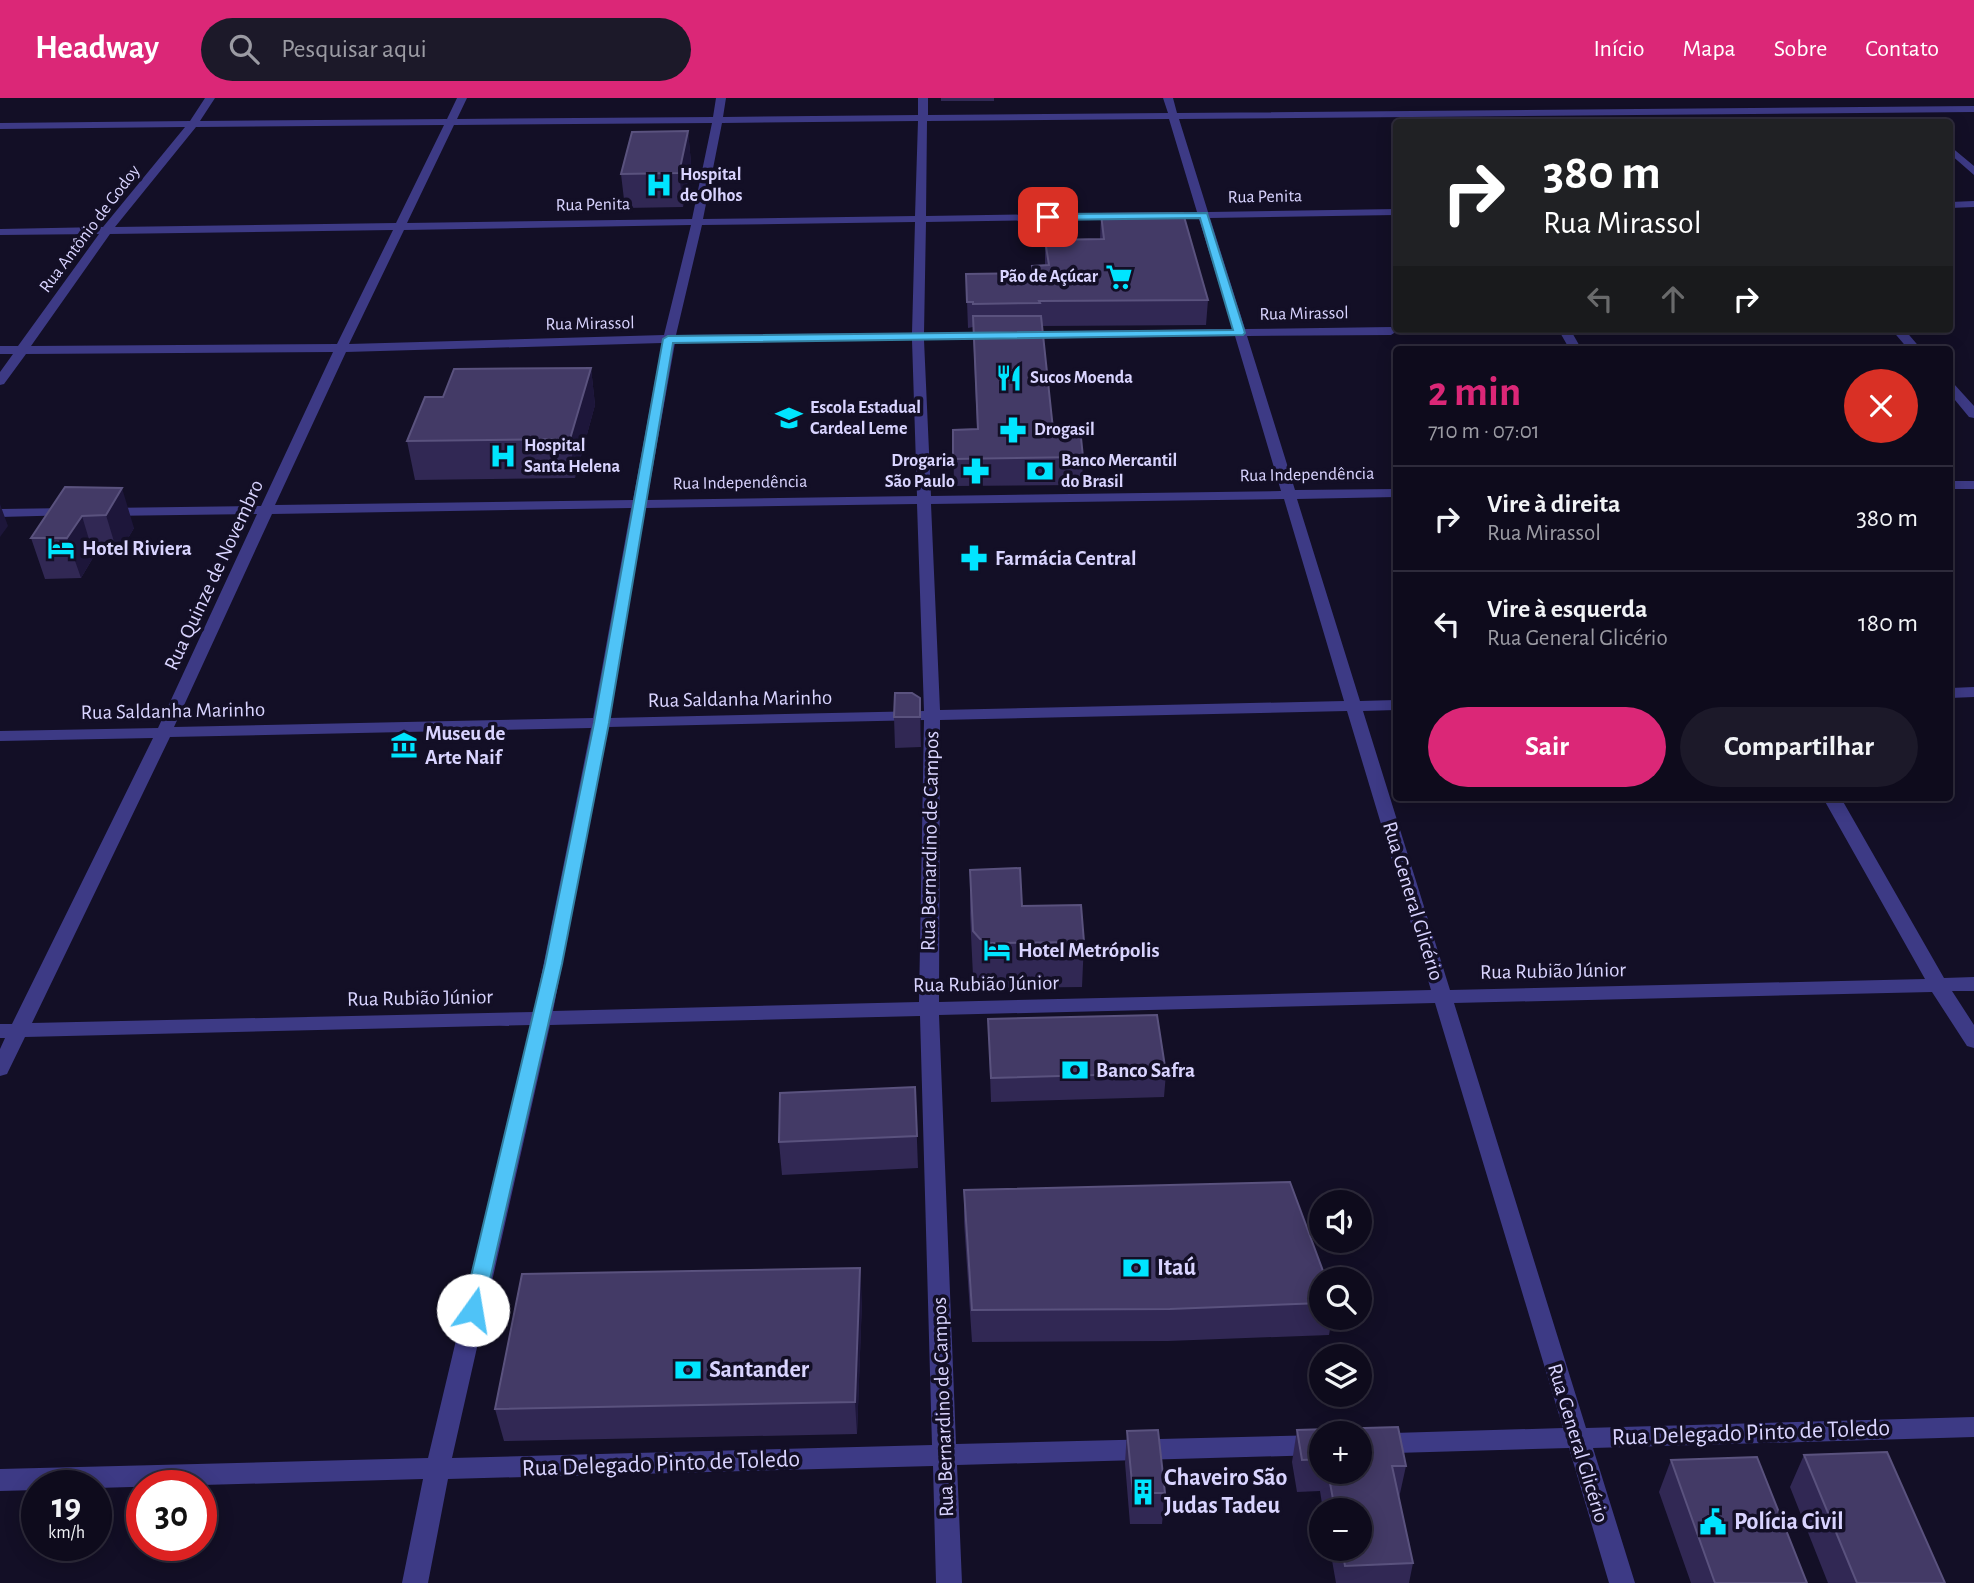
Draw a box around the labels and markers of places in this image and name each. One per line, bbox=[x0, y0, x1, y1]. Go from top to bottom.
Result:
place label: Hospital de Olhos bbox=[680, 166, 742, 205]
hospital icon: Hospital de Olhos bbox=[644, 170, 674, 200]
pin bbox=[1018, 187, 1078, 247]
supermarket icon: Pão de Açúcar bbox=[1104, 262, 1134, 292]
place label: Pão de Açúcar bbox=[999, 268, 1099, 286]
restaurant icon: Sucos Moenda bbox=[994, 363, 1024, 393]
place label: Sucos Moenda bbox=[1030, 369, 1133, 387]
place label: Escola Estadual Cardeal Leme bbox=[810, 399, 921, 438]
school or university icon: Escola Estadual Cardeal Leme bbox=[774, 403, 804, 433]
pharmacy icon: Drogasil bbox=[998, 415, 1028, 445]
place label: Drogasil bbox=[1034, 421, 1095, 439]
place label: Hospital Santa Helena bbox=[524, 437, 621, 476]
hospital icon: Hospital Santa Helena bbox=[488, 441, 518, 471]
place label: Drogaria São Paulo bbox=[885, 452, 955, 491]
place label: Banco Mercantil do Brasil bbox=[1061, 452, 1177, 491]
pharmacy icon: Drogaria São Paulo bbox=[961, 456, 991, 486]
bank icon: Banco Mercantil do Brasil bbox=[1025, 456, 1055, 486]
hotel icon: Hotel Riviera bbox=[46, 533, 76, 563]
place label: Hotel Riviera bbox=[82, 538, 192, 559]
pharmacy icon: Farmácia Central bbox=[959, 543, 989, 573]
place label: Farmácia Central bbox=[995, 548, 1137, 569]
place label: Museu de Arte Naif bbox=[425, 723, 506, 768]
museum icon: Museu de Arte Naif bbox=[389, 730, 419, 760]
hotel icon: Hotel Metrópolis bbox=[982, 935, 1012, 965]
place label: Hotel Metrópolis bbox=[1018, 940, 1159, 961]
bank icon: Banco Safra bbox=[1060, 1055, 1090, 1085]
place label: Banco Safra bbox=[1096, 1060, 1195, 1081]
bank icon: Itaú bbox=[1121, 1253, 1151, 1283]
place label: Itaú bbox=[1157, 1256, 1196, 1280]
bank icon: Santander bbox=[673, 1355, 703, 1385]
place label: Santander bbox=[709, 1358, 810, 1382]
place label: Chaveiro São Judas Tadeu bbox=[1164, 1466, 1288, 1518]
building icon: Chaveiro São Judas Tadeu bbox=[1128, 1477, 1158, 1507]
public building icon: Polícia Civil bbox=[1698, 1507, 1728, 1537]
place label: Polícia Civil bbox=[1734, 1510, 1844, 1534]

